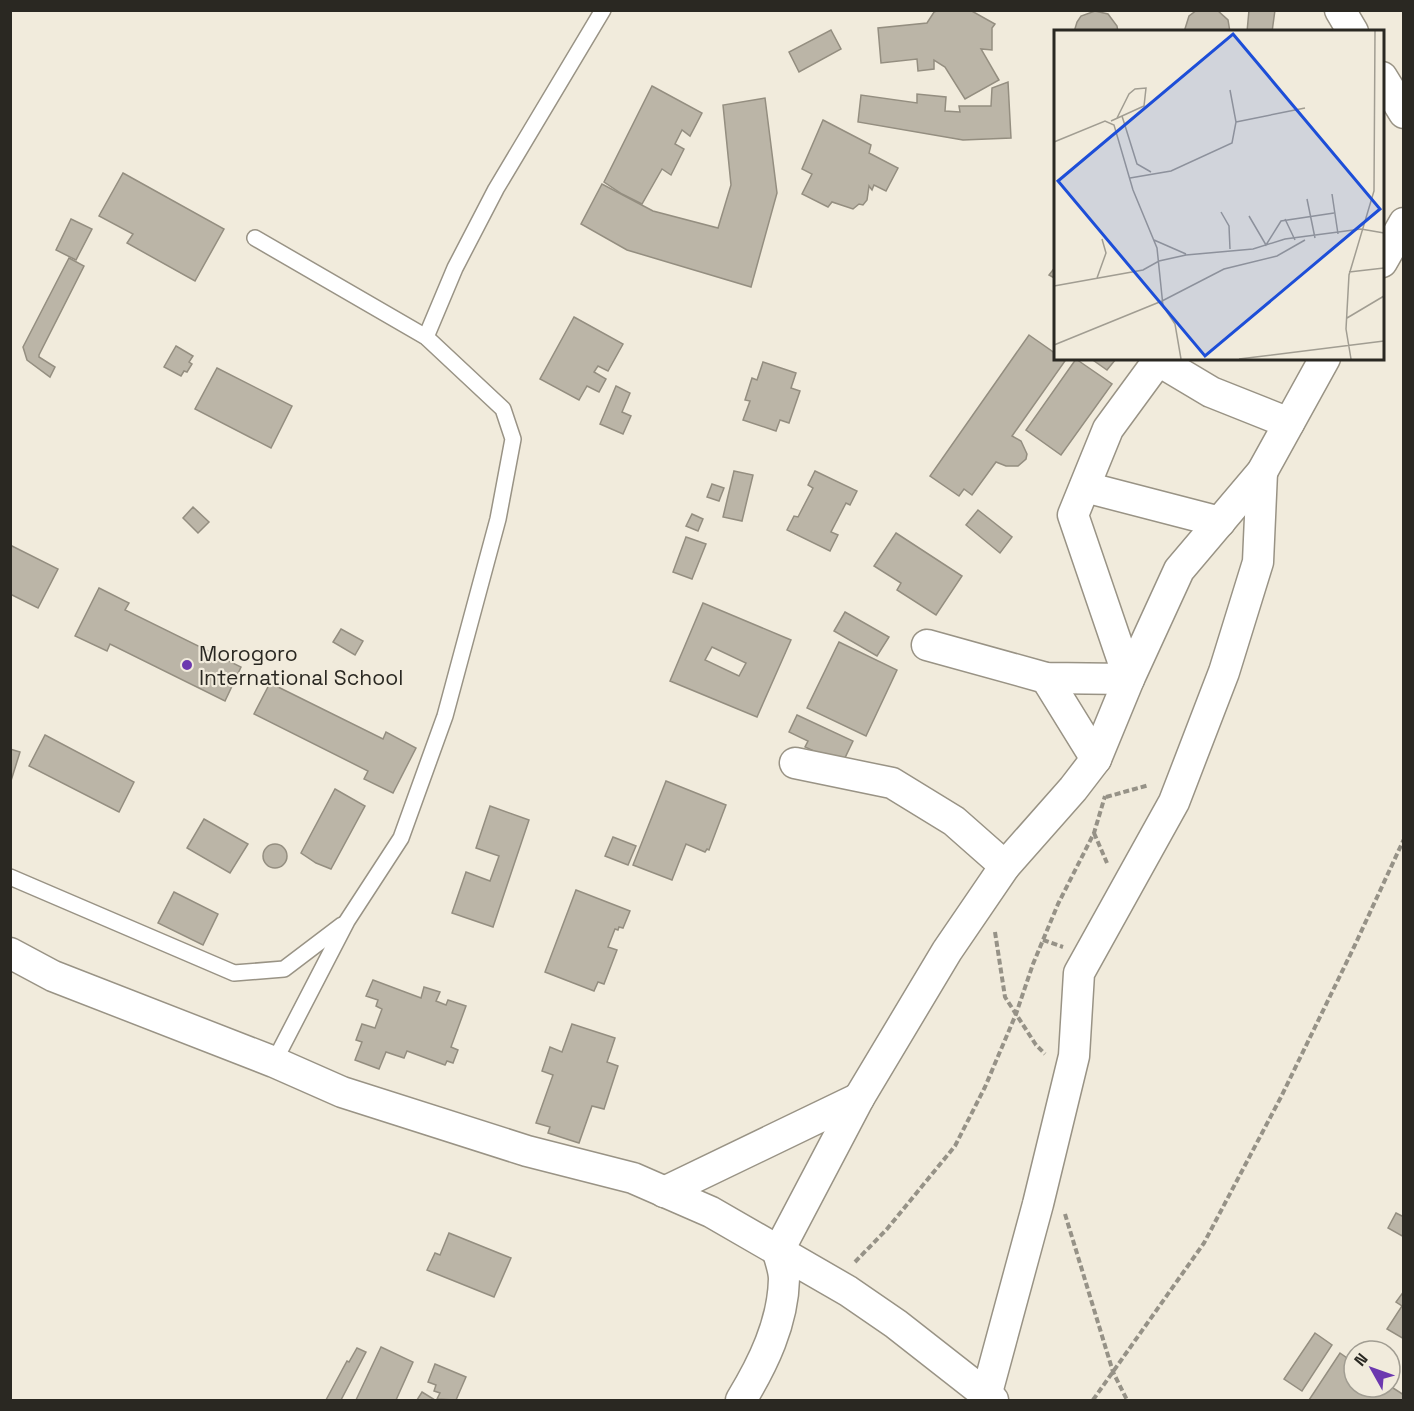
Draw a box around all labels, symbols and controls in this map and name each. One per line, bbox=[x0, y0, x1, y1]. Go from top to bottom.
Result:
inset map bbox=[1054, 30, 1384, 360]
place label: Morogoro International School bbox=[199, 640, 403, 691]
marker: Morogoro International School bbox=[180, 658, 194, 672]
north arrow bbox=[1342, 1339, 1402, 1399]
text: N bbox=[1349, 1349, 1372, 1371]

